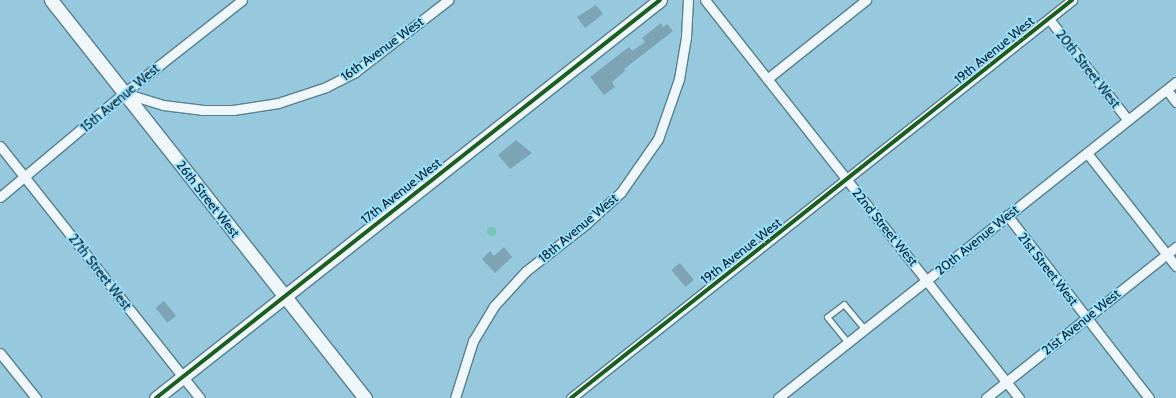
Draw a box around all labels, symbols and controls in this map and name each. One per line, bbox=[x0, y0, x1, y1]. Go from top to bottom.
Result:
street label: 19th Avenue West bbox=[951, 13, 1037, 87]
street label: 16th Avenue West bbox=[338, 14, 426, 84]
street label: 20th Street West bbox=[1053, 27, 1123, 111]
street label: 15th Avenue West bbox=[77, 61, 163, 135]
street label: 17th Avenue West bbox=[358, 155, 444, 227]
street label: 26th Street West bbox=[173, 158, 243, 240]
street label: 22nd Street West bbox=[849, 185, 921, 269]
street label: 18th Avenue West bbox=[535, 190, 621, 266]
street label: 20th Avenue West bbox=[932, 202, 1022, 278]
street label: 19th Avenue West bbox=[697, 215, 785, 287]
street label: 21st Street West bbox=[1015, 229, 1081, 309]
street label: 27th Street West bbox=[65, 231, 135, 313]
street label: 21st Avenue West bbox=[1039, 286, 1123, 358]

